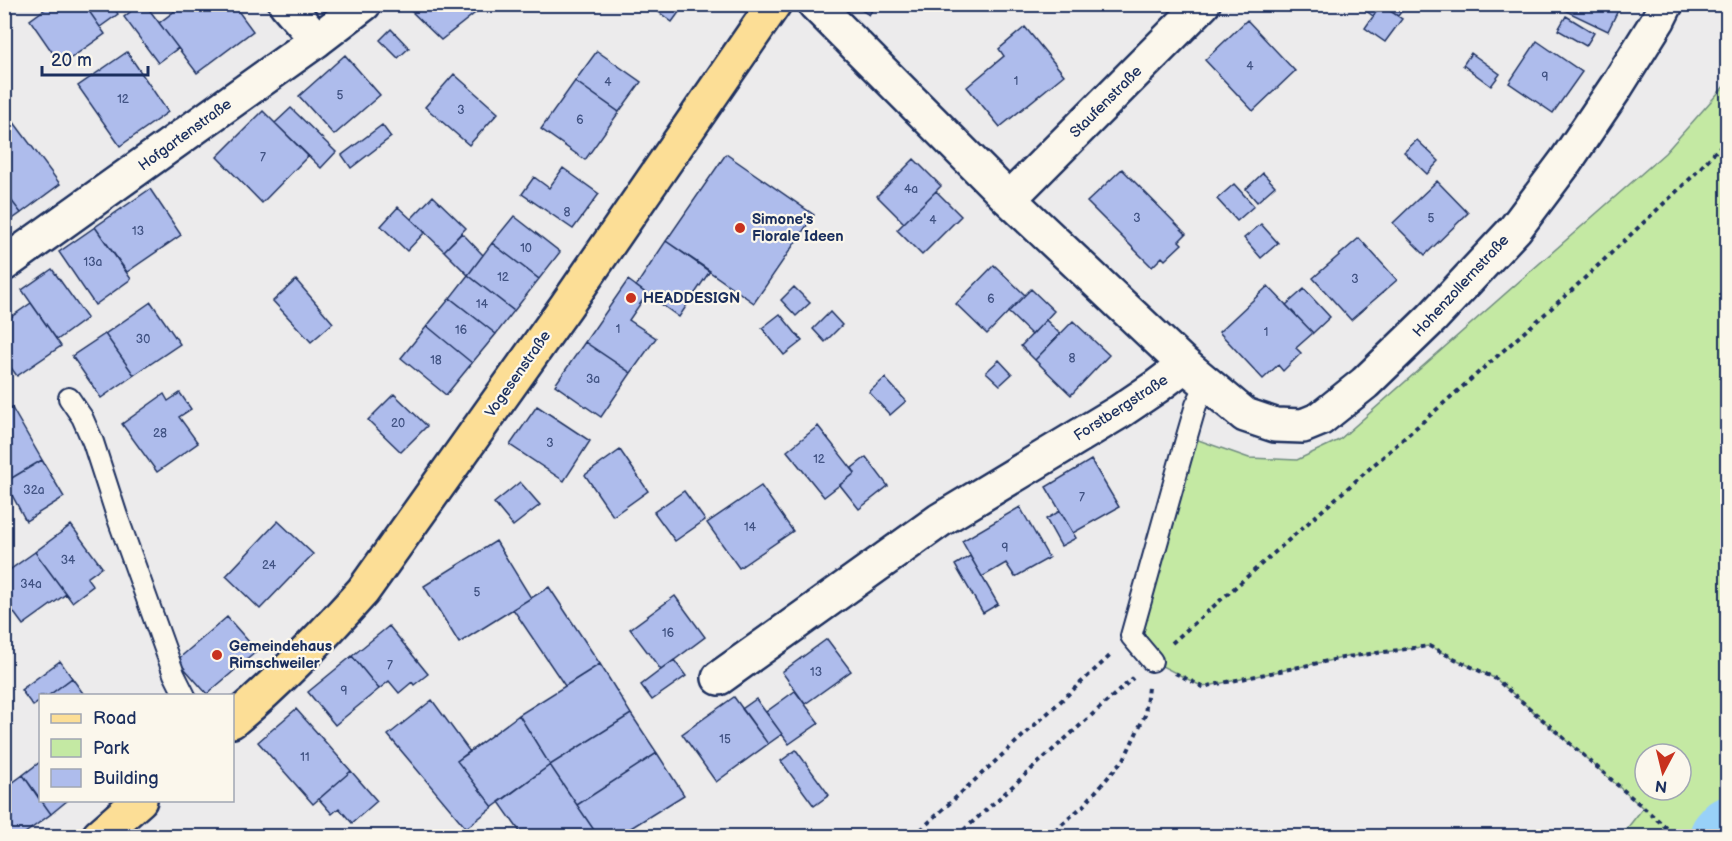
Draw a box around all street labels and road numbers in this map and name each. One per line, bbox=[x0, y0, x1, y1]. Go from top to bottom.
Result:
street label: Staufenstraße bbox=[1066, 62, 1146, 142]
street label: Hofgartenstraße bbox=[135, 95, 235, 175]
street label: Hohenzollernstraße bbox=[1409, 231, 1513, 341]
street label: Vogesenstraße bbox=[481, 327, 555, 421]
street label: Forstbergstraße bbox=[1070, 370, 1172, 446]

